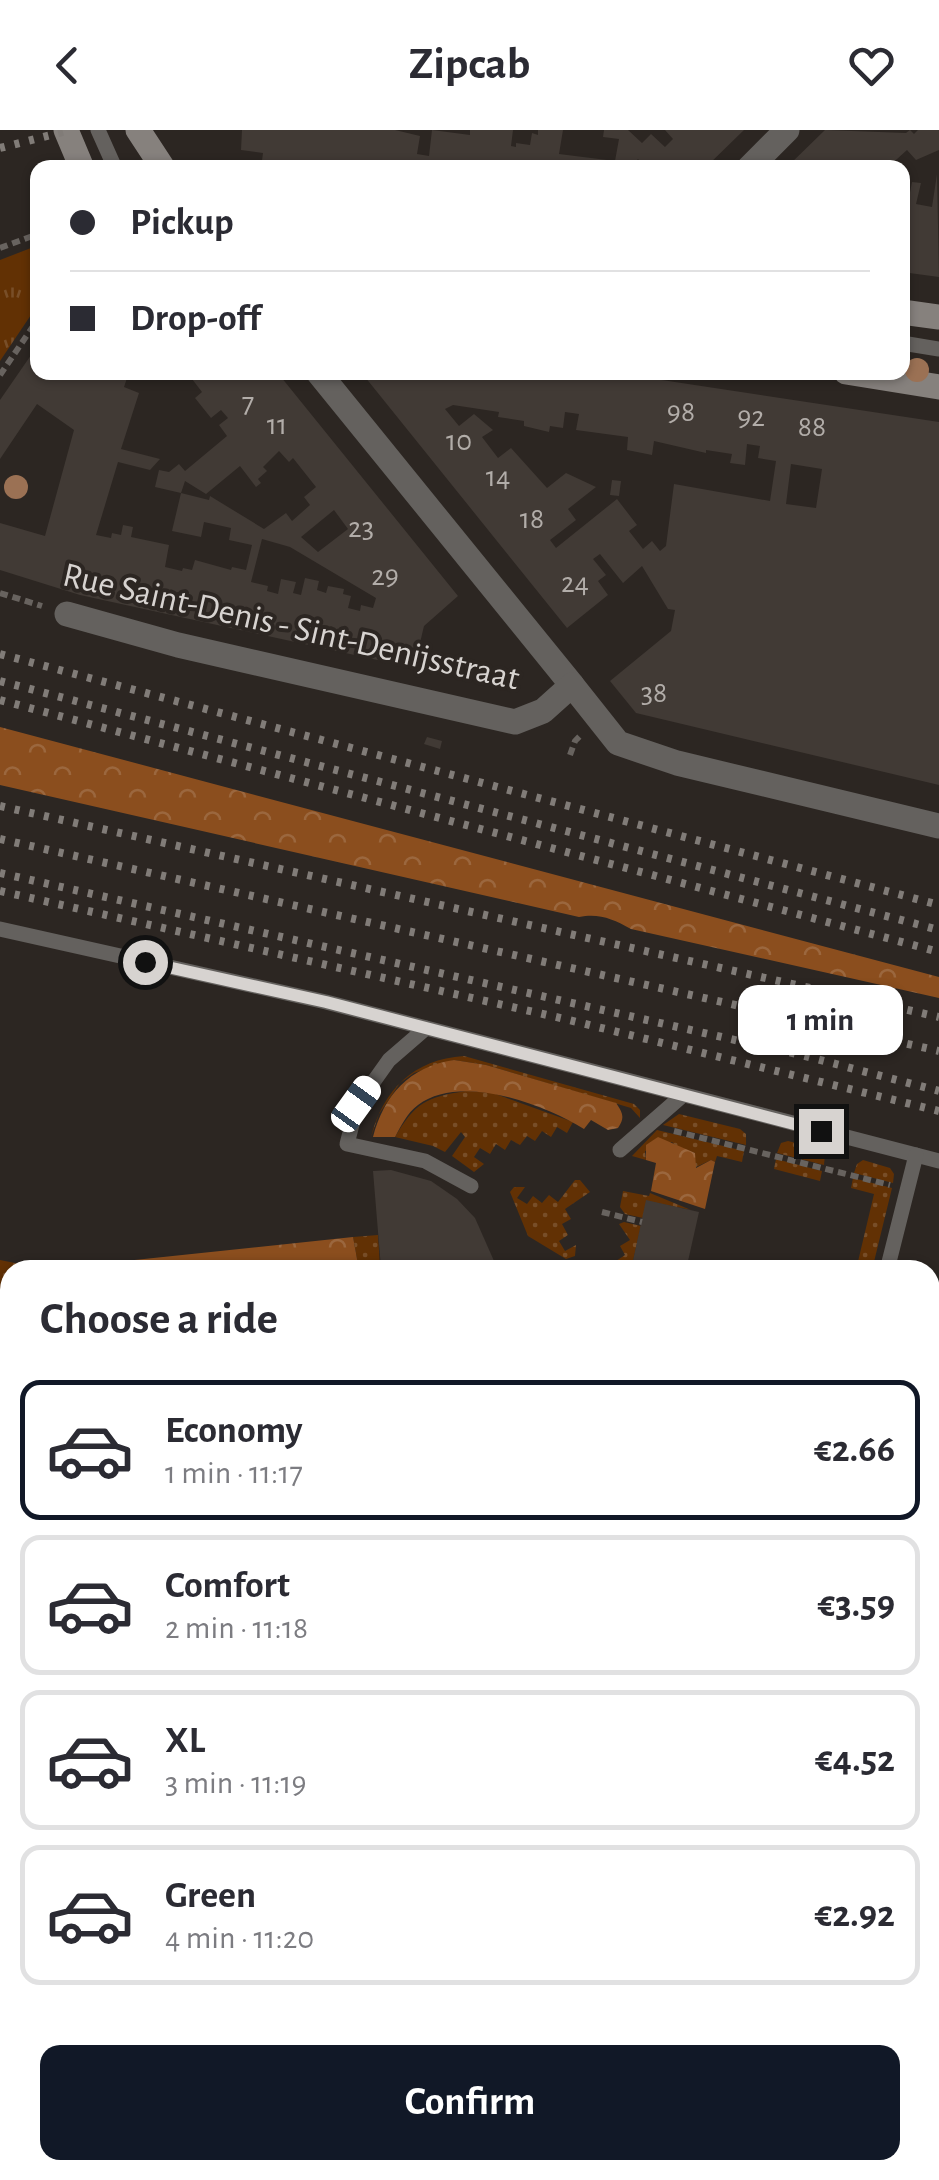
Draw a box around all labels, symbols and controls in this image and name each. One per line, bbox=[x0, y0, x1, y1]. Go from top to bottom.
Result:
icon: back bbox=[40, 38, 95, 93]
icon: heart bbox=[844, 38, 899, 93]
text: Zipcab bbox=[409, 42, 530, 87]
text: Pickup bbox=[130, 204, 234, 242]
text: Drop-off bbox=[130, 300, 261, 338]
house number: 7 bbox=[242, 388, 254, 418]
house number: 98 bbox=[667, 397, 695, 427]
house number: 92 bbox=[737, 402, 765, 432]
house number: 11 bbox=[267, 410, 287, 440]
house number: 88 bbox=[798, 412, 826, 442]
house number: 10 bbox=[446, 426, 472, 456]
house number: 14 bbox=[486, 462, 510, 492]
house number: 18 bbox=[520, 504, 544, 534]
house number: 23 bbox=[348, 513, 374, 543]
street label: Rue Saint-Denis - Sint-Denijsstraat bbox=[59, 557, 523, 697]
house number: 29 bbox=[371, 561, 399, 591]
house number: 24 bbox=[561, 568, 589, 598]
house number: 38 bbox=[641, 678, 667, 708]
route start bbox=[123, 940, 168, 985]
callout: 1 min bbox=[738, 986, 904, 1056]
text: 1 min bbox=[787, 1004, 854, 1036]
car bbox=[326, 1071, 386, 1137]
route end bbox=[799, 1109, 844, 1154]
text: Choose a ride bbox=[40, 1297, 278, 1342]
icon: car bbox=[45, 1405, 135, 1495]
text: Economy bbox=[165, 1412, 303, 1450]
text: €2.66 bbox=[814, 1431, 895, 1469]
text: 1 min · 11:17 bbox=[165, 1457, 303, 1489]
icon: car bbox=[45, 1560, 135, 1650]
text: Comfort bbox=[165, 1567, 290, 1605]
text: €3.59 bbox=[817, 1586, 895, 1624]
text: 2 min · 11:18 bbox=[165, 1612, 308, 1644]
icon: car bbox=[45, 1715, 135, 1805]
text: XL bbox=[165, 1722, 205, 1760]
text: €4.52 bbox=[815, 1741, 895, 1779]
text: 3 min · 11:19 bbox=[165, 1767, 307, 1799]
icon: car bbox=[45, 1870, 135, 1960]
text: Green bbox=[165, 1877, 256, 1915]
text: €2.92 bbox=[814, 1896, 895, 1934]
text: 4 min · 11:20 bbox=[165, 1922, 314, 1954]
button: Confirm bbox=[40, 2045, 900, 2160]

